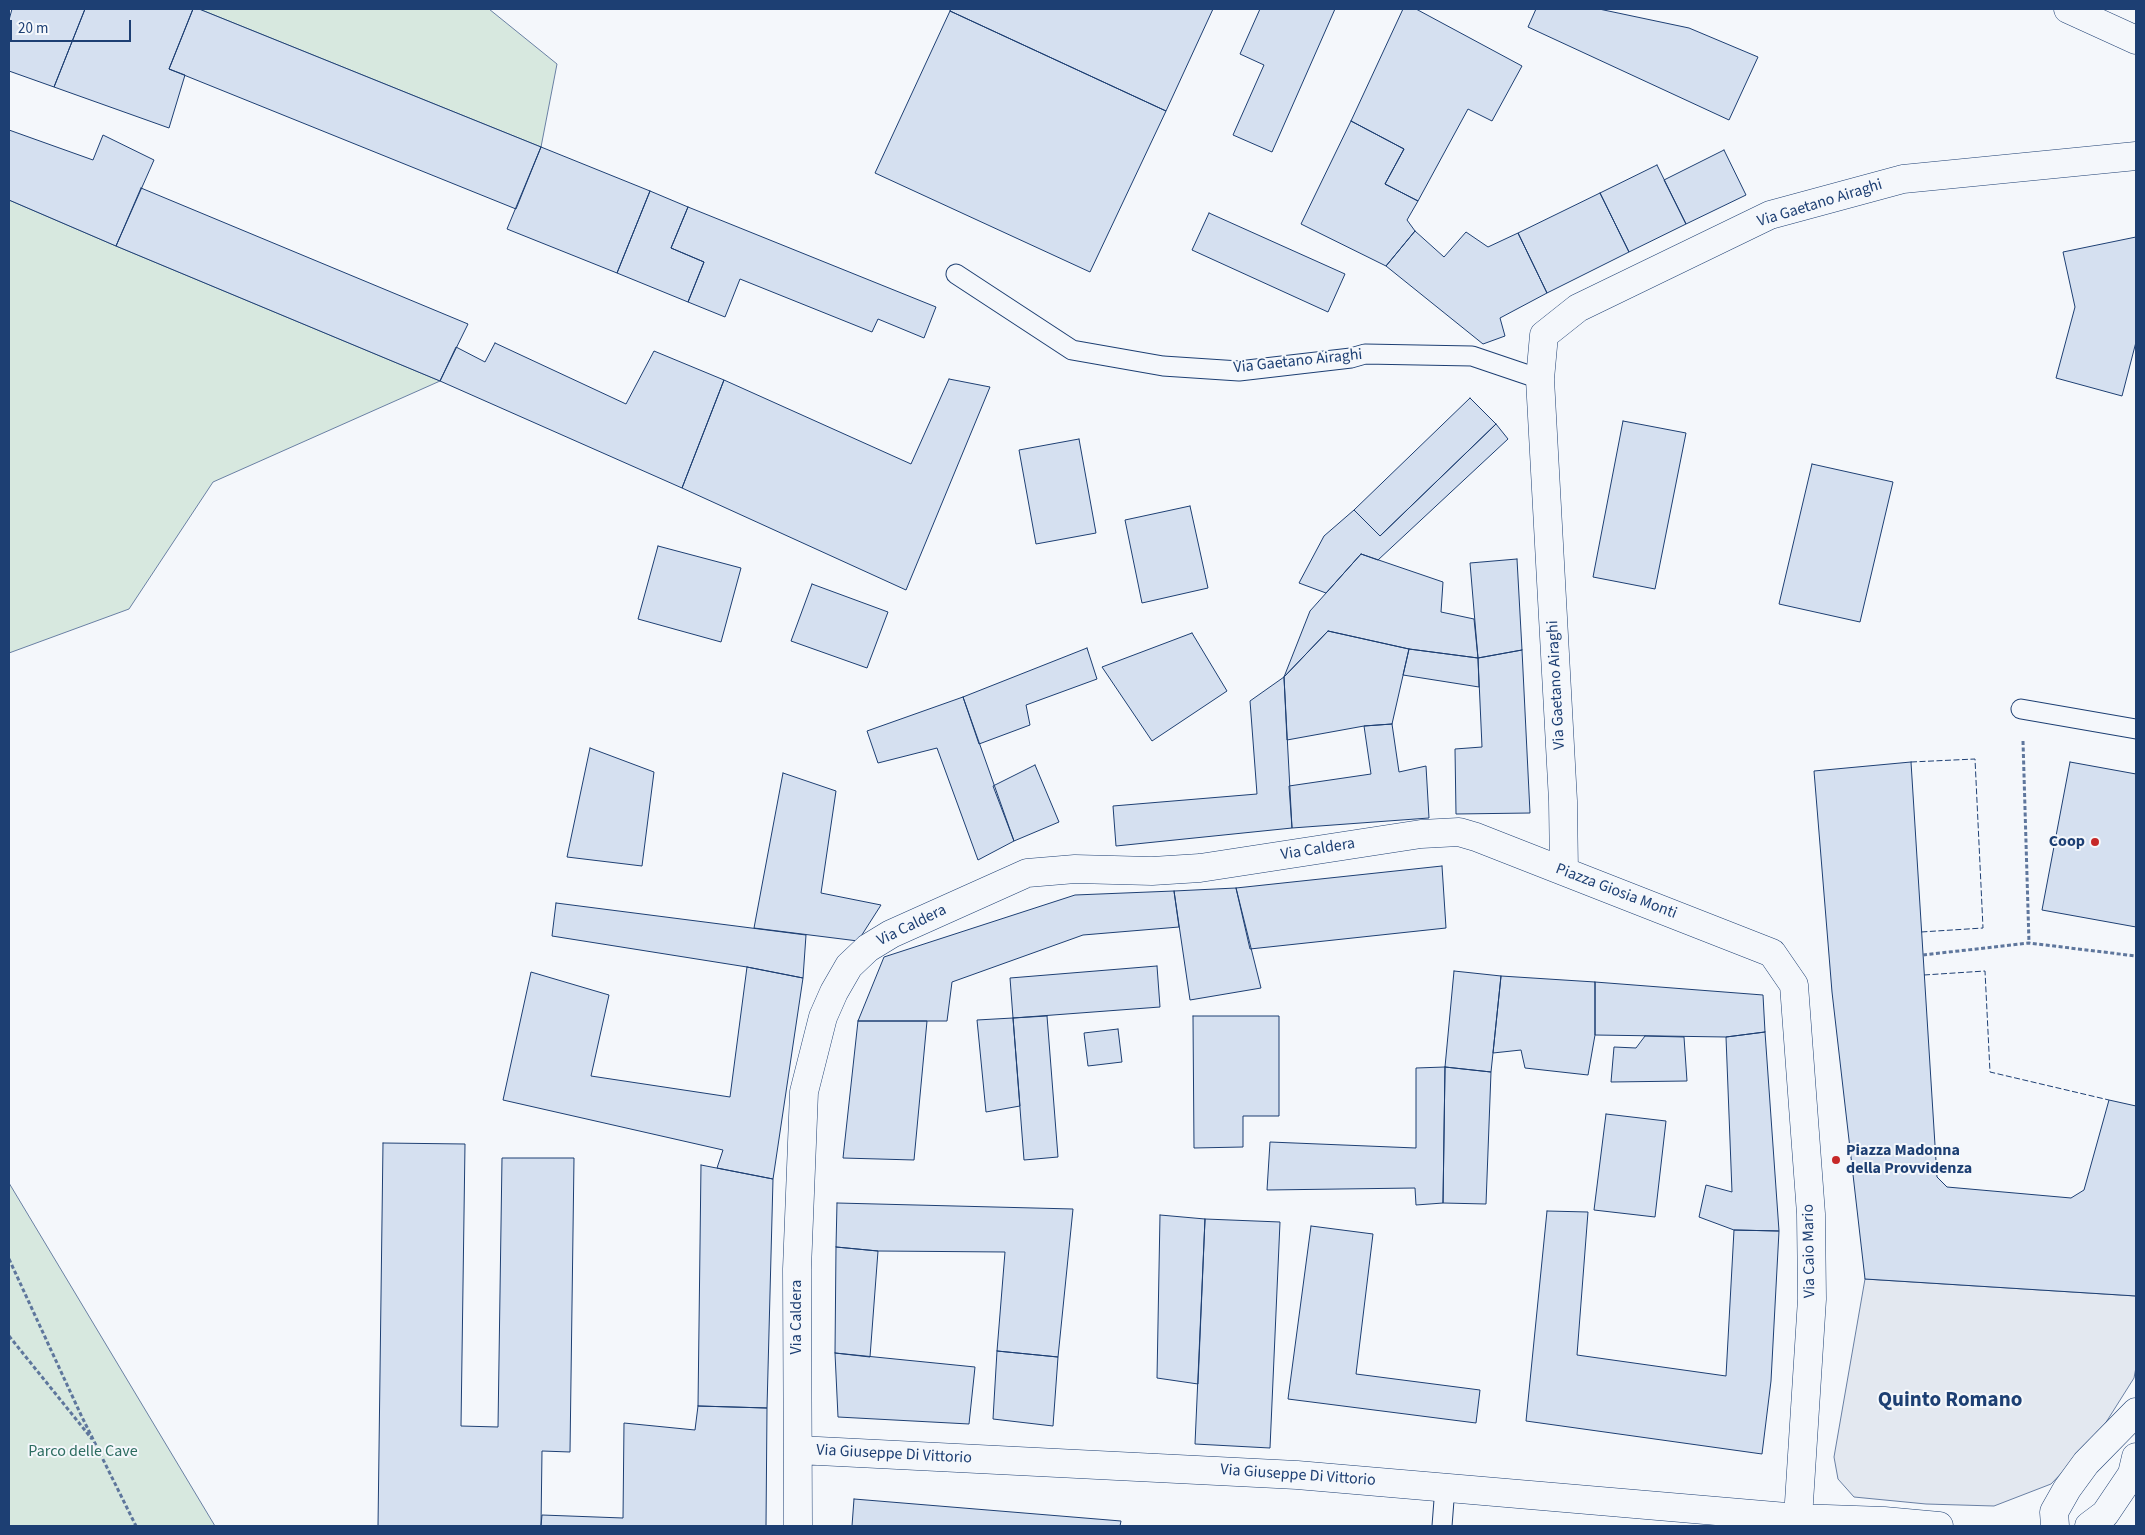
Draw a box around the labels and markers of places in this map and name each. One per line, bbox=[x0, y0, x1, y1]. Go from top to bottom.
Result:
place label: Coop bbox=[2049, 832, 2085, 852]
marker: Coop bbox=[2089, 836, 2101, 848]
place label: Piazza Madonna della Provvidenza bbox=[1846, 1141, 1972, 1179]
marker: Piazza Madonna della Provvidenza bbox=[1830, 1154, 1842, 1166]

